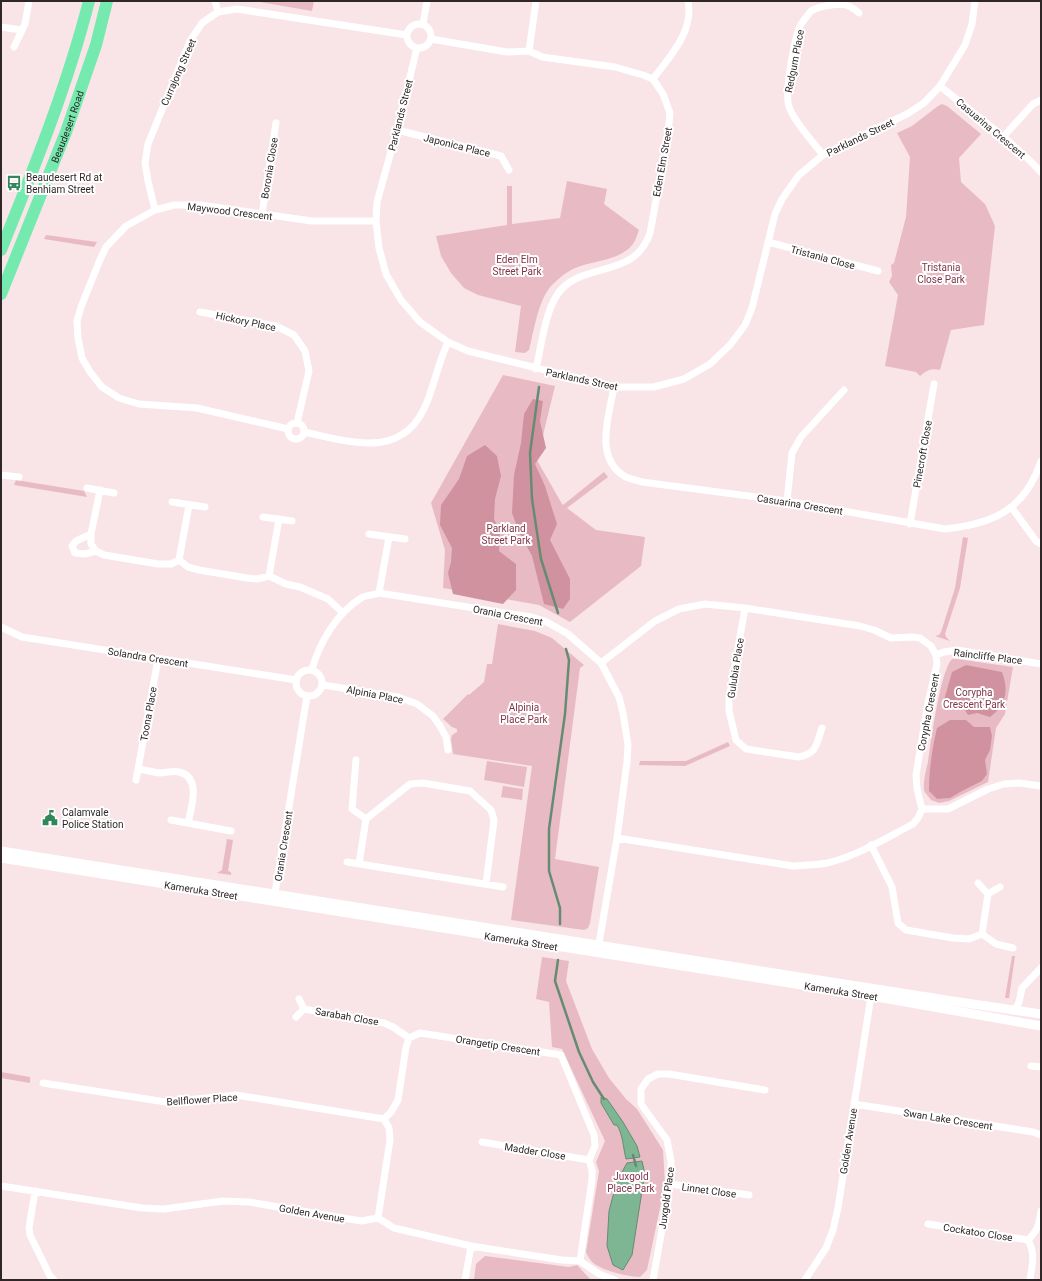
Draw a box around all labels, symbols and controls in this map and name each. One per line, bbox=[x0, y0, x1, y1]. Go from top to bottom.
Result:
street label: Redgum Place bbox=[783, 29, 806, 94]
street label: Currajong Street bbox=[159, 37, 198, 107]
street label: Parklands Street bbox=[386, 78, 415, 152]
street label: Beaudesert Road bbox=[49, 89, 86, 165]
street label: Casuarina Crescent bbox=[954, 96, 1028, 161]
street label: Parklands Street bbox=[825, 116, 896, 158]
street label: Eden Elm Street bbox=[651, 127, 674, 198]
street label: Japonica Place bbox=[423, 132, 491, 159]
street label: Boronia Close bbox=[259, 137, 280, 200]
place label: Beaudesert Rd at Benhiam Street bbox=[26, 172, 102, 195]
bus stop icon: Beaudesert Rd at Benhiam Street bbox=[5, 174, 23, 192]
street label: Maywood Crescent bbox=[187, 201, 273, 222]
street label: Tristania Close bbox=[789, 244, 856, 271]
park label: Eden Elm Street Park bbox=[492, 254, 542, 277]
park label: Tristania Close Park bbox=[917, 262, 966, 285]
street label: Hickory Place bbox=[215, 310, 277, 333]
street label: Parklands Street bbox=[545, 366, 619, 392]
street label: Pinecroft Close bbox=[911, 420, 934, 489]
street label: Casuarina Crescent bbox=[756, 492, 844, 517]
park label: Parkland Street Park bbox=[481, 523, 531, 546]
street label: Orania Crescent bbox=[472, 603, 544, 628]
street label: Gulubia Place bbox=[725, 637, 746, 699]
street label: Solandra Crescent bbox=[107, 646, 189, 669]
street label: Raincliffe Place bbox=[953, 647, 1023, 666]
street label: Corypha Crescent bbox=[916, 672, 941, 752]
street label: Alpinia Place bbox=[346, 684, 404, 705]
street label: Toona Place bbox=[138, 686, 159, 742]
park label: Corypha Crescent Park bbox=[943, 687, 1006, 710]
park label: Alpinia Place Park bbox=[500, 702, 549, 725]
place label: Calamvale Police Station bbox=[62, 807, 123, 830]
public building icon: Calamvale Police Station bbox=[41, 809, 59, 827]
street label: Orania Crescent bbox=[273, 810, 294, 882]
street label: Kameruka Street bbox=[163, 879, 238, 902]
street label: Kameruka Street bbox=[483, 930, 558, 953]
street label: Kameruka Street bbox=[803, 980, 878, 1003]
street label: Sarabah Close bbox=[314, 1006, 379, 1027]
street label: Orangetip Crescent bbox=[455, 1033, 541, 1058]
street label: Bellflower Place bbox=[166, 1092, 238, 1107]
street label: Golden Avenue bbox=[838, 1107, 859, 1175]
street label: Swan Lake Crescent bbox=[903, 1107, 993, 1132]
street label: Madder Close bbox=[504, 1141, 566, 1162]
street label: Juxgold Place bbox=[657, 1166, 676, 1230]
park label: Juxgold Place Park bbox=[607, 1171, 656, 1194]
street label: Linnet Close bbox=[681, 1181, 737, 1200]
street label: Golden Avenue bbox=[278, 1202, 346, 1225]
street label: Cockatoo Close bbox=[942, 1222, 1013, 1243]

